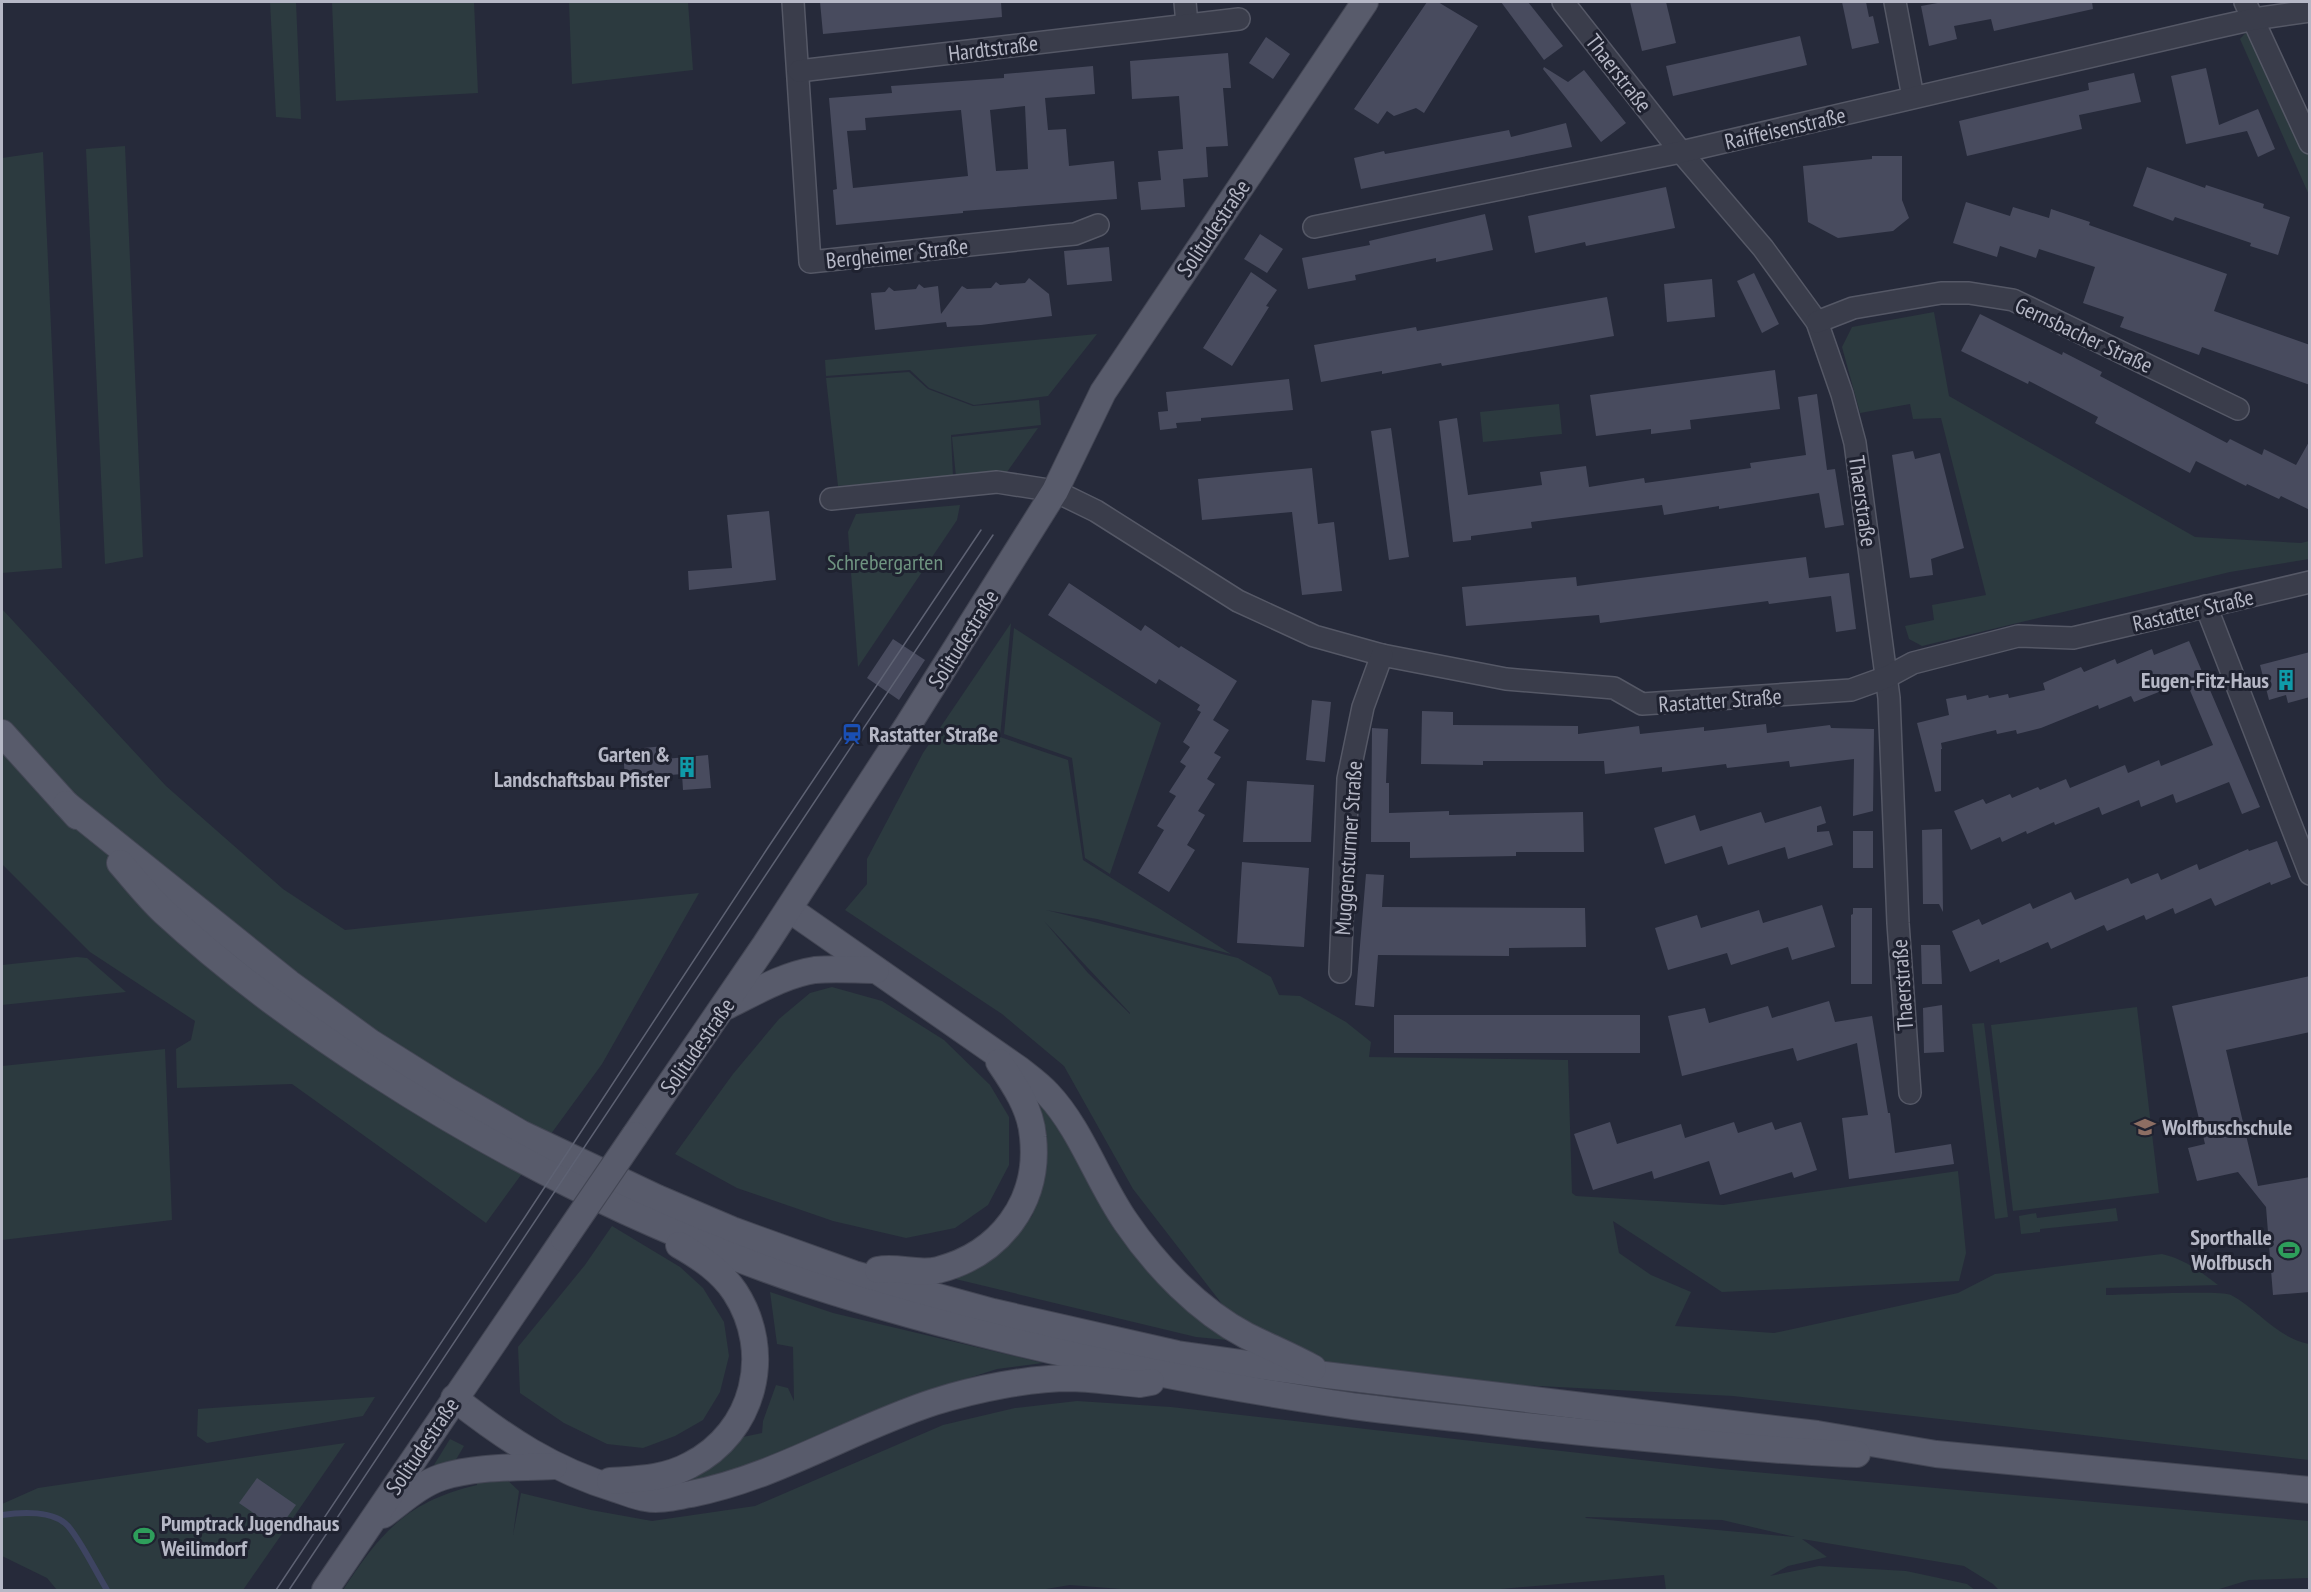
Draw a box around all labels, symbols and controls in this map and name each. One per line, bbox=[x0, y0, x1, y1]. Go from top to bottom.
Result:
street label: Thaerstraße bbox=[1580, 28, 1658, 118]
street label: Hardtstraße bbox=[946, 29, 1040, 67]
street label: Raiffeisenstraße bbox=[1722, 100, 1848, 156]
street label: Solitudestraße bbox=[1170, 174, 1256, 282]
street label: Bergheimer Straße bbox=[825, 232, 969, 274]
street label: Gernsbacher Straße bbox=[2011, 291, 2157, 379]
street label: Thaerstraße bbox=[1843, 454, 1883, 548]
park label: Schrebergarten bbox=[827, 548, 943, 576]
street label: Rastatter Straße bbox=[2130, 582, 2256, 638]
street label: Solitudestraße bbox=[922, 584, 1004, 694]
place label: Eugen-Fitz-Haus bbox=[2141, 666, 2269, 694]
building icon: Eugen-Fitz-Haus bbox=[2274, 668, 2298, 692]
street label: Rastatter Straße bbox=[1657, 682, 1783, 718]
place label: Rastatter Straße bbox=[869, 720, 998, 748]
station icon: Rastatter Straße bbox=[840, 722, 864, 746]
place label: Garten & Landschaftsbau Pfister bbox=[494, 740, 671, 793]
building icon: Garten & Landschaftsbau Pfister bbox=[675, 755, 699, 779]
street label: Muggensturmer Straße bbox=[1328, 760, 1368, 936]
street label: Thaerstraße bbox=[1885, 938, 1919, 1032]
street label: Solitudestraße bbox=[654, 992, 740, 1100]
place label: Wolfbuschschule bbox=[2161, 1113, 2292, 1141]
school or university icon: Wolfbuschschule bbox=[2133, 1115, 2157, 1139]
place label: Sporthalle Wolfbusch bbox=[2190, 1223, 2272, 1276]
sports icon: Sporthalle Wolfbusch bbox=[2277, 1238, 2301, 1262]
street label: Solitudestraße bbox=[379, 1392, 465, 1500]
place label: Pumptrack Jugendhaus Weilimdorf bbox=[160, 1509, 340, 1562]
sports icon: Pumptrack Jugendhaus Weilimdorf bbox=[132, 1524, 156, 1548]

